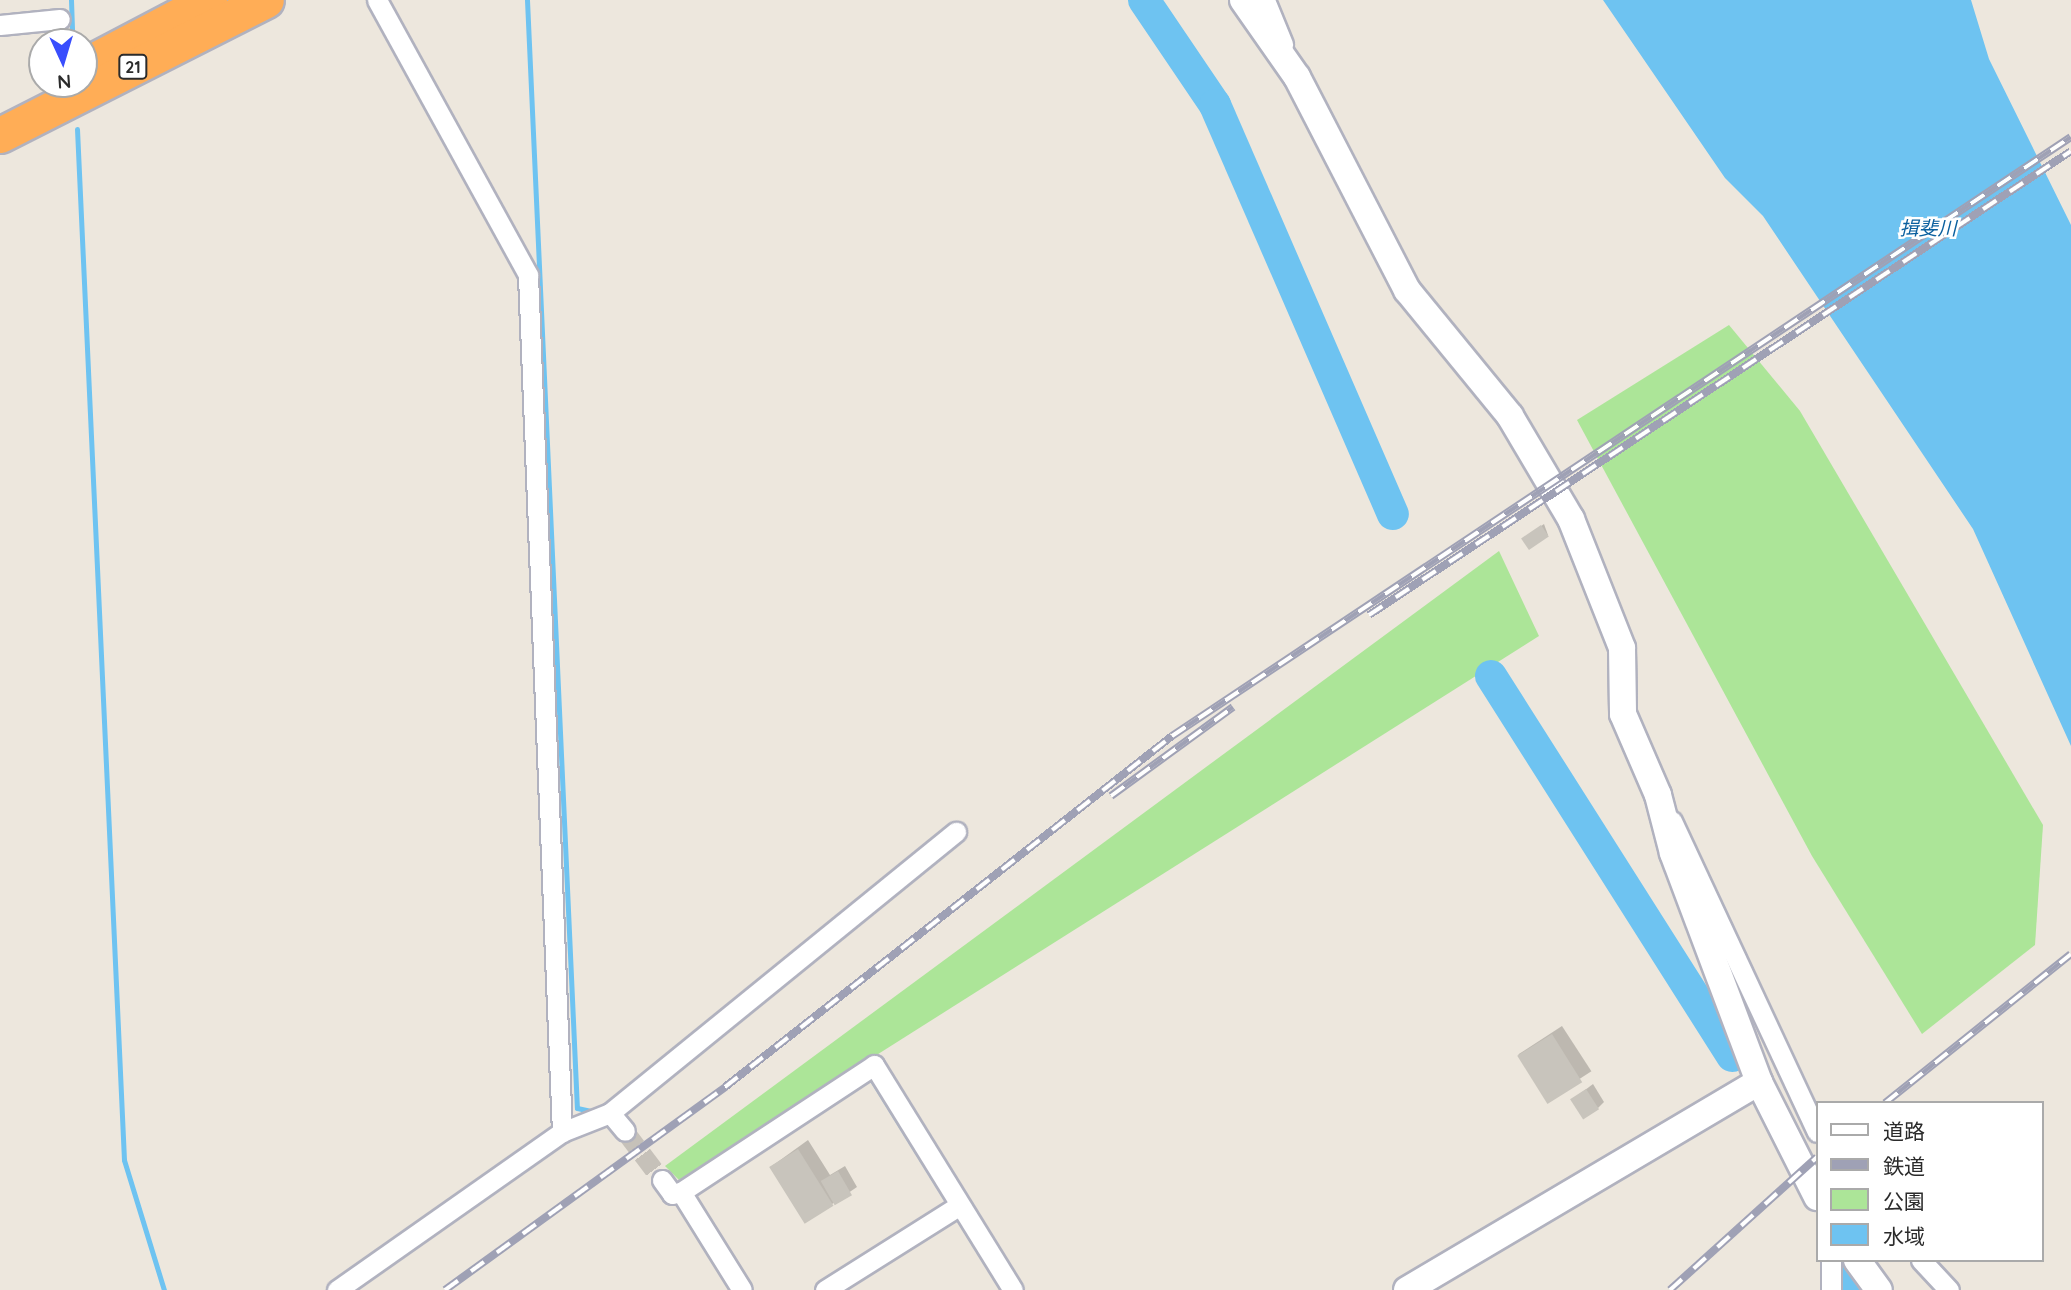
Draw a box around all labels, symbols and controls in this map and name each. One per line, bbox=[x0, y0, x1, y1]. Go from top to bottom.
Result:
north arrow bbox=[28, 28, 98, 98]
road number: 21 bbox=[117, 54, 149, 80]
text: N bbox=[57, 69, 72, 94]
water label: 揖斐川 bbox=[1900, 218, 1956, 240]
legend bbox=[1815, 1101, 2043, 1262]
text: 道路 bbox=[1883, 1118, 1925, 1144]
text: 鉄道 bbox=[1883, 1153, 1925, 1179]
text: 公園 bbox=[1883, 1188, 1925, 1214]
text: 水域 bbox=[1883, 1223, 1925, 1249]

